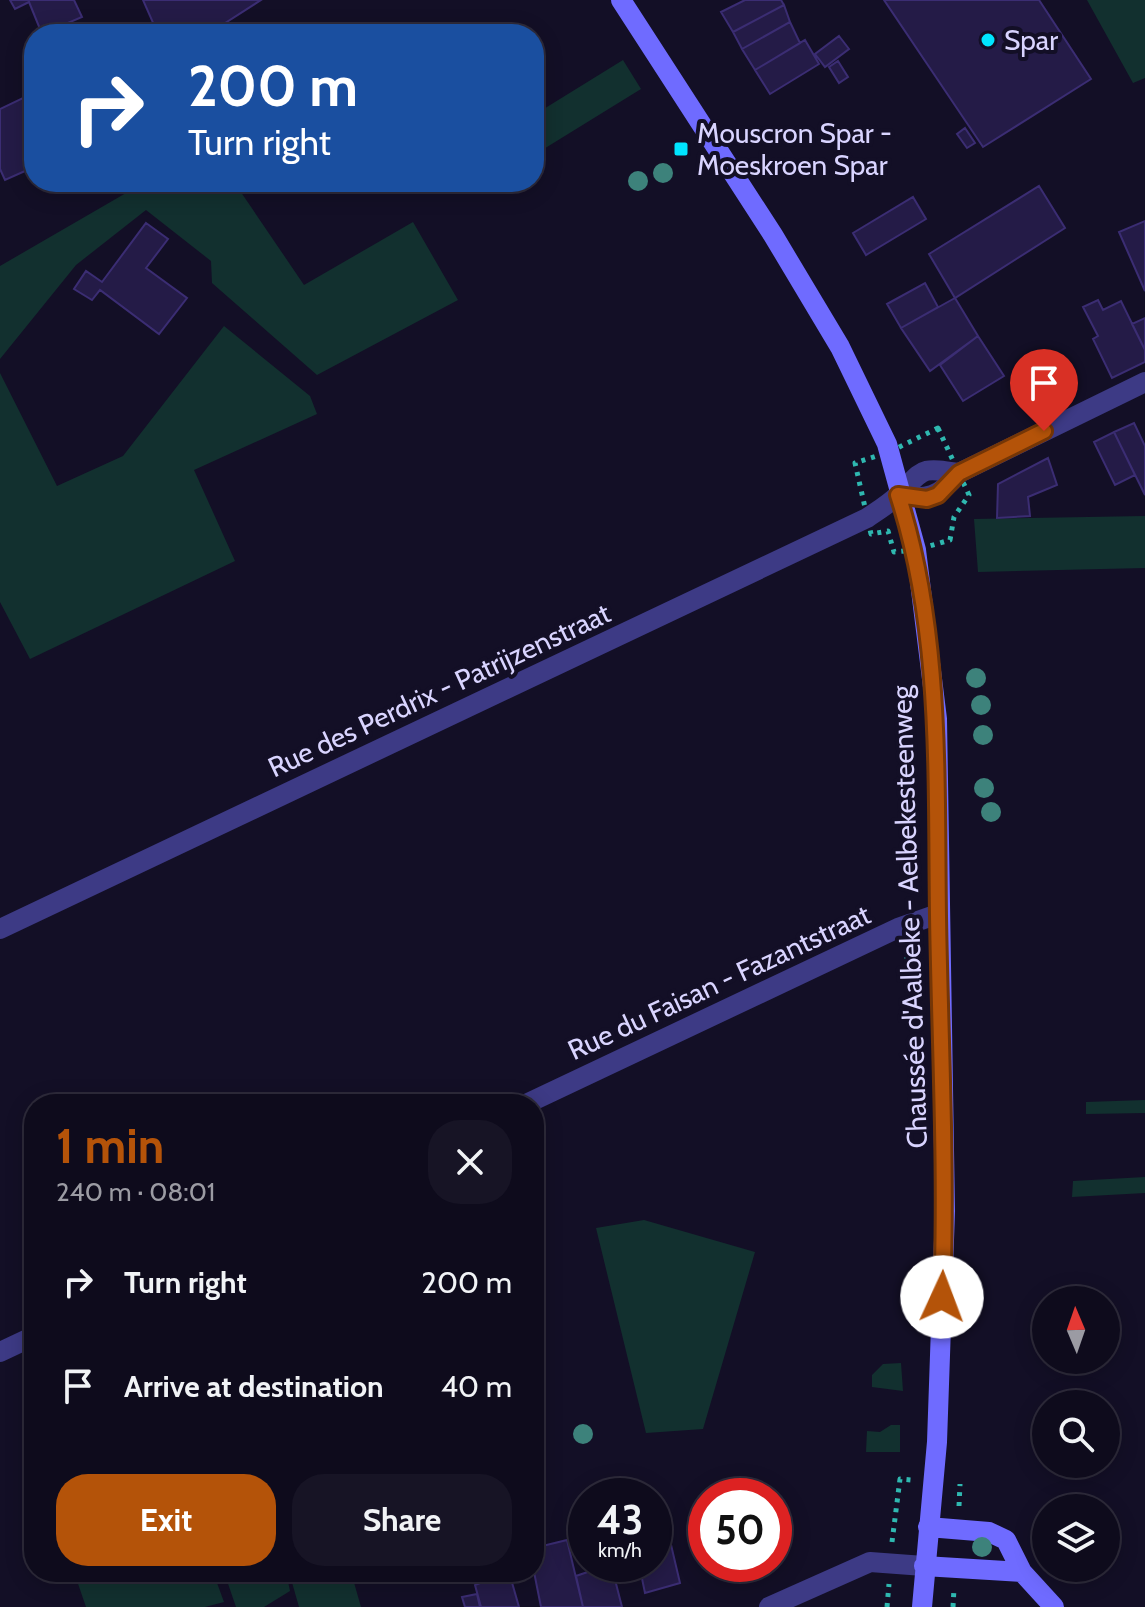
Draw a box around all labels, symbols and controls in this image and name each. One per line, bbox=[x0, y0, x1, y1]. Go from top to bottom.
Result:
place label: Spar bbox=[1004, 23, 1058, 57]
marker: Spar bbox=[979, 31, 997, 49]
text: 200 m bbox=[188, 52, 358, 120]
icon: right bbox=[56, 56, 160, 160]
place label: Mouscron Spar - Moeskroen Spar bbox=[697, 116, 892, 182]
text: Turn right bbox=[188, 120, 331, 164]
marker: Mouscron Spar - Moeskroen Spar bbox=[672, 140, 690, 158]
pin bbox=[1010, 349, 1078, 431]
icon: arrive bbox=[1022, 361, 1066, 405]
street label: Rue des Perdrix - Patrijzenstraat bbox=[262, 596, 616, 784]
street label: Chaussée d'Aalbeke - Aelbekesteenweg bbox=[884, 684, 934, 1149]
street label: Rue du Faisan - Fazantstraat bbox=[562, 897, 876, 1067]
text: 1 min bbox=[56, 1117, 164, 1175]
button: close bbox=[428, 1120, 512, 1204]
text: 240 m · 08:01 bbox=[56, 1176, 215, 1208]
position arrow bbox=[900, 1255, 984, 1339]
icon: right bbox=[56, 1260, 100, 1304]
text: Turn right bbox=[124, 1264, 247, 1301]
text: 200 m bbox=[421, 1264, 512, 1301]
north arrow bbox=[1032, 1286, 1120, 1374]
map controls bbox=[1032, 1286, 1120, 1582]
icon: arrive bbox=[56, 1364, 100, 1408]
text: Arrive at destination bbox=[124, 1368, 384, 1405]
text: 40 m bbox=[441, 1368, 512, 1405]
button: search bbox=[1032, 1390, 1120, 1478]
button: Exit bbox=[56, 1474, 276, 1566]
button: Share bbox=[292, 1474, 512, 1566]
speed limit sign: 50 bbox=[688, 1478, 792, 1582]
button: layers bbox=[1032, 1494, 1120, 1582]
text: 43 bbox=[597, 1495, 643, 1544]
text: km/h bbox=[598, 1538, 642, 1562]

